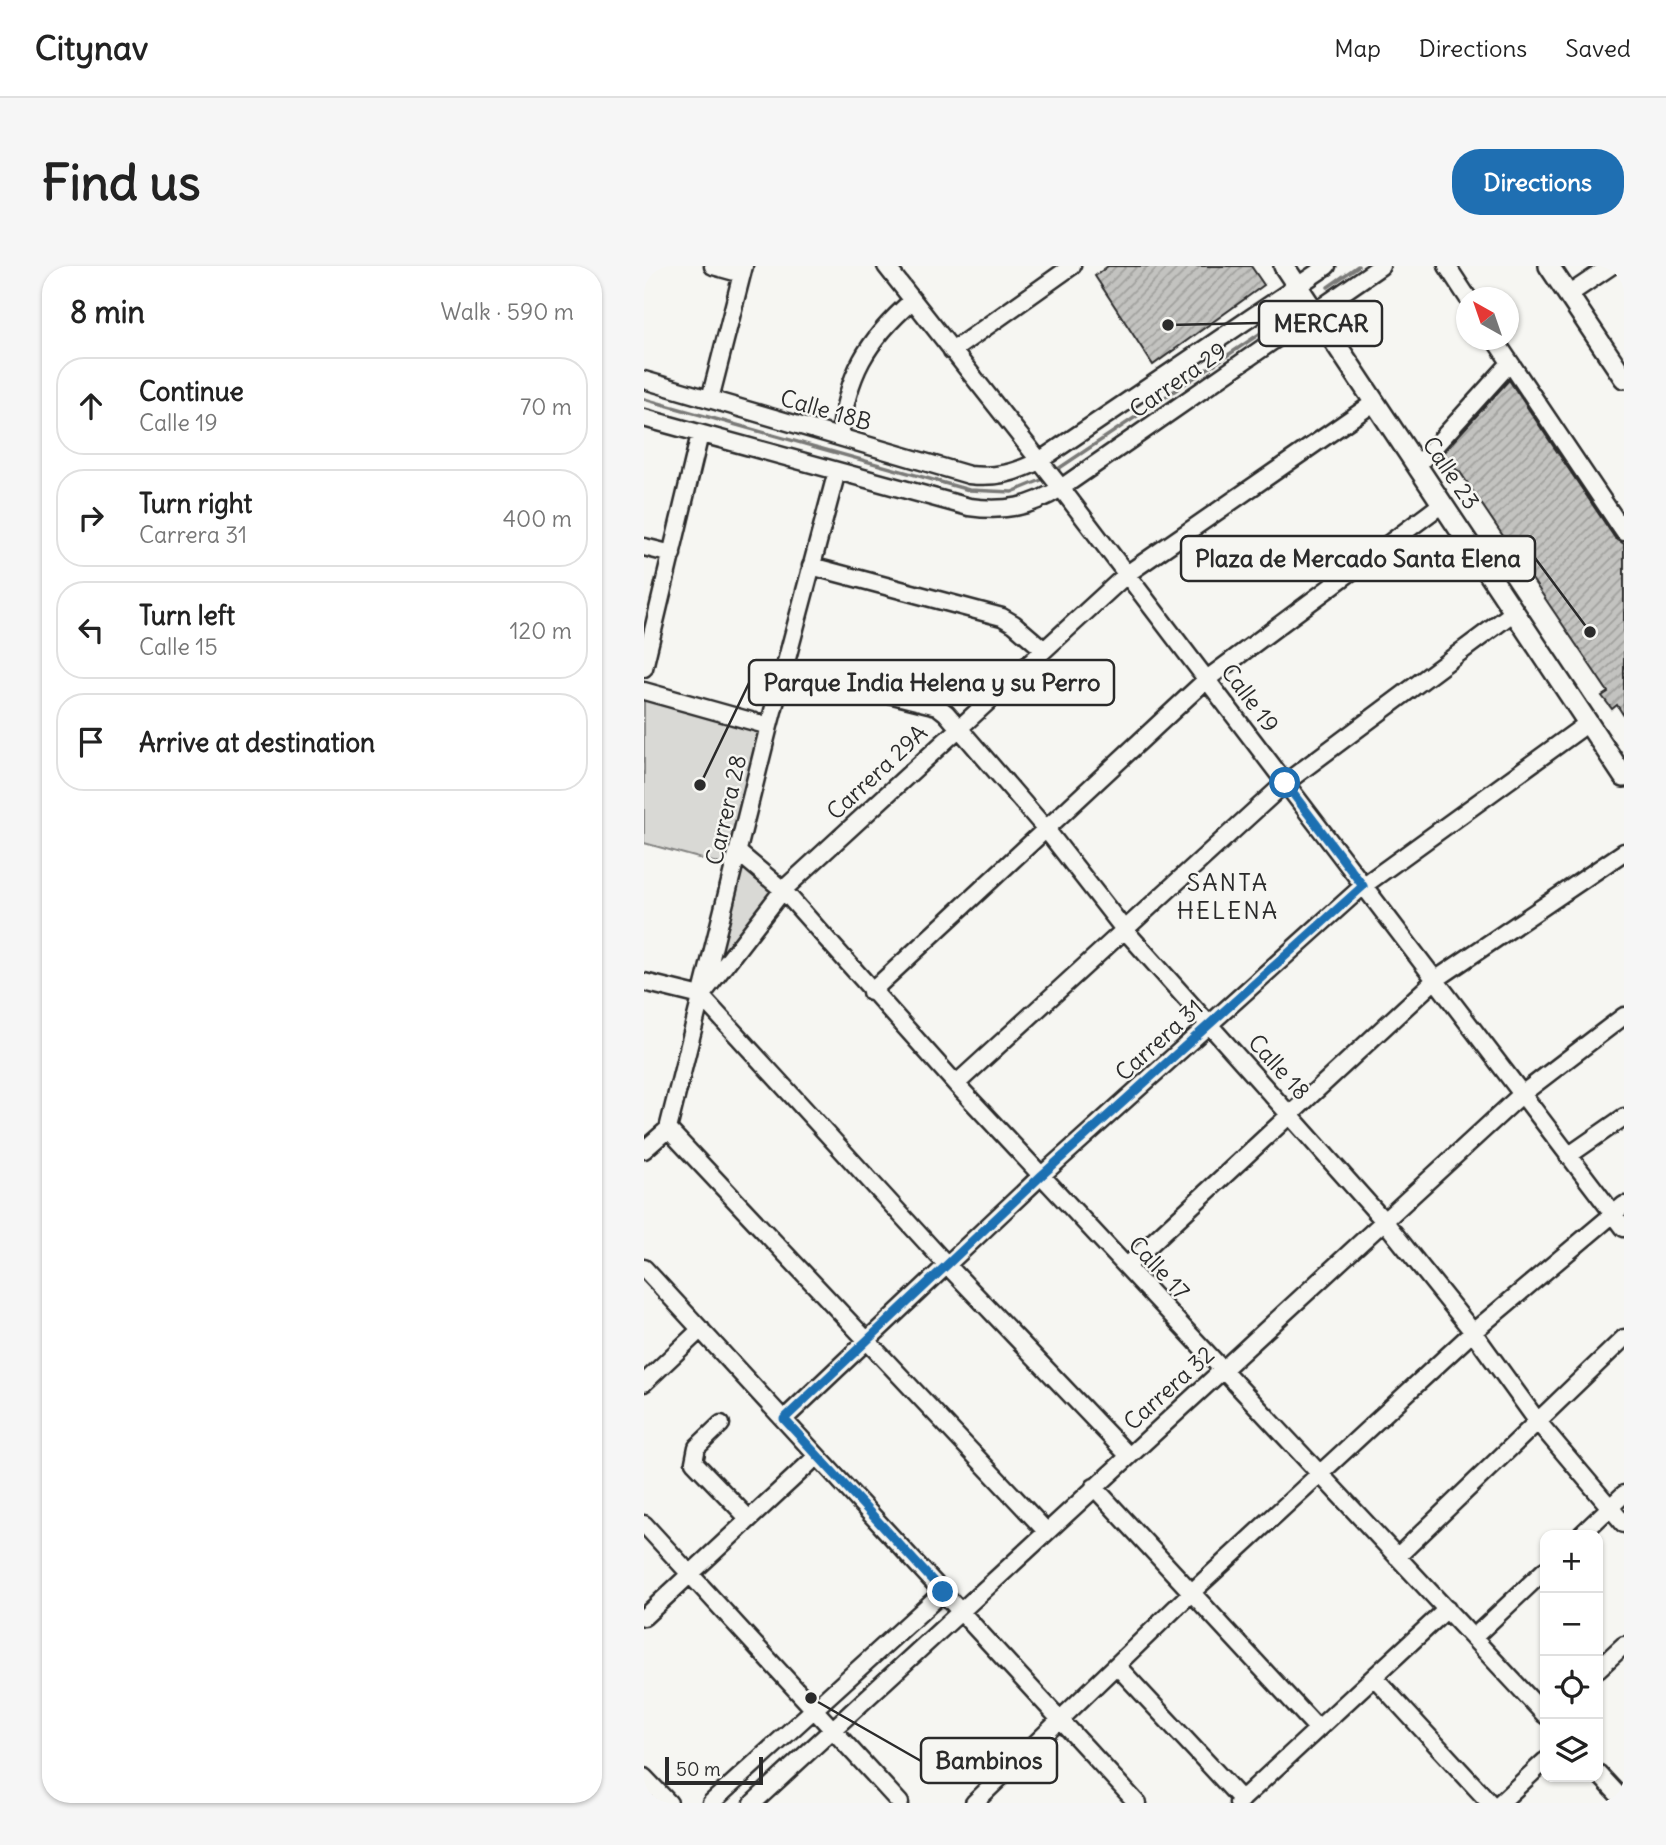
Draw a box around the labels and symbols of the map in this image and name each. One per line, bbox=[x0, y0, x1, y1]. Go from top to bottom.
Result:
north arrow bbox=[1456, 287, 1519, 350]
callout: MERCAR bbox=[1259, 301, 1382, 346]
text: MERCAR bbox=[1273, 308, 1369, 338]
street label: Carrera 29 bbox=[1123, 336, 1232, 424]
street label: Calle 18B bbox=[777, 383, 875, 436]
street label: Calle 23 bbox=[1416, 431, 1486, 515]
callout: Plaza de Mercado Santa Elena bbox=[1181, 536, 1535, 581]
text: Plaza de Mercado Santa Elena bbox=[1195, 543, 1521, 573]
street label: Calle 19 bbox=[1215, 658, 1286, 738]
callout: Parque India Helena y su Perro bbox=[749, 660, 1114, 705]
text: Parque India Helena y su Perro bbox=[764, 667, 1100, 697]
street label: Carrera 29A bbox=[820, 718, 933, 826]
street label: Carrera 28 bbox=[699, 752, 752, 868]
route start bbox=[1269, 767, 1300, 798]
district label: SANTA HELENA bbox=[1177, 867, 1279, 925]
street label: Carrera 31 bbox=[1109, 993, 1209, 1087]
street label: Calle 18 bbox=[1242, 1028, 1316, 1106]
street label: Calle 17 bbox=[1123, 1230, 1196, 1306]
street label: Carrera 32 bbox=[1117, 1339, 1220, 1436]
route end bbox=[927, 1576, 958, 1607]
callout: Bambinos bbox=[921, 1738, 1057, 1783]
text: Bambinos bbox=[935, 1745, 1043, 1775]
scale bar bbox=[665, 1754, 763, 1786]

